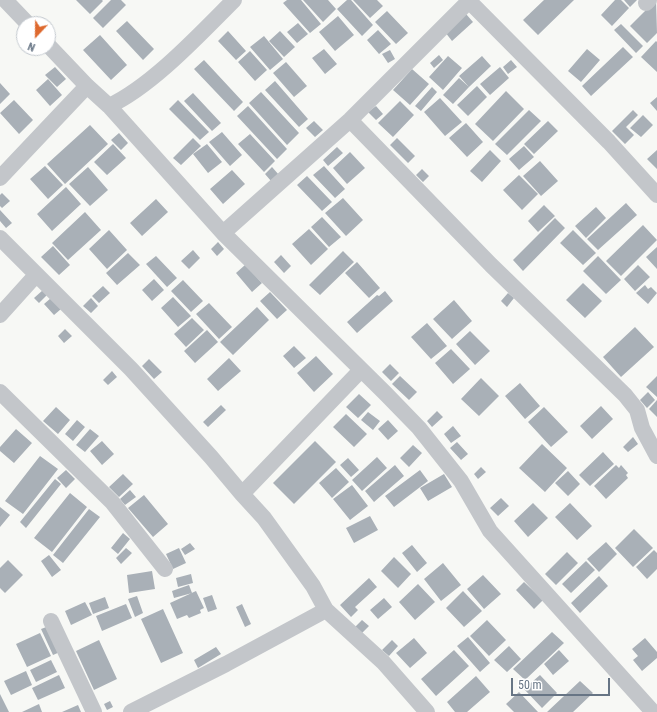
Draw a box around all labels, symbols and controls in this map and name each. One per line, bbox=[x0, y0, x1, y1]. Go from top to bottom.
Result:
north arrow bbox=[16, 16, 56, 56]
text: N bbox=[26, 39, 37, 54]
scale bar bbox=[513, 670, 612, 696]
text: 50 m bbox=[518, 678, 542, 692]

